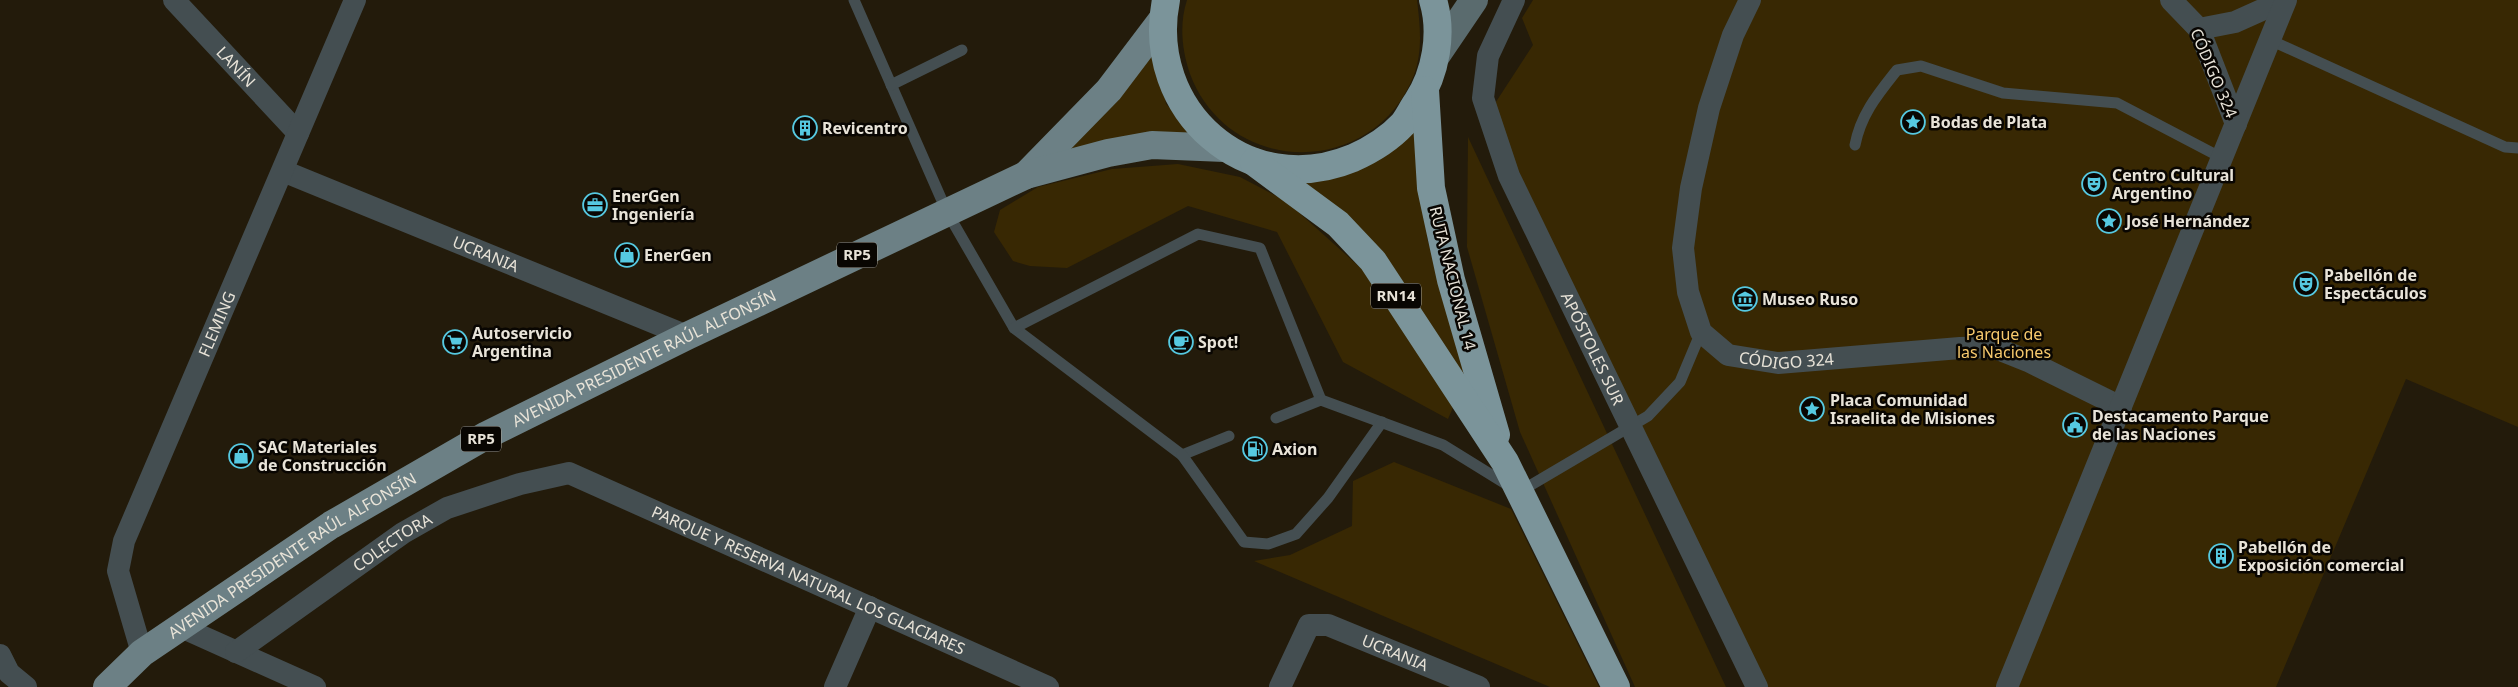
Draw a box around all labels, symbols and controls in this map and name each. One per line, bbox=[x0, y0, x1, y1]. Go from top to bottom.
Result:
street label: CÓDIGO 324 bbox=[2185, 25, 2243, 121]
street label: LANÍN bbox=[212, 41, 261, 92]
place icon: Bodas de Plata bbox=[1900, 109, 1926, 135]
place label: Bodas de Plata bbox=[1930, 111, 2047, 133]
building icon: Revicentro bbox=[792, 115, 818, 141]
place label: Revicentro bbox=[822, 117, 908, 139]
place label: Centro Cultural Argentino bbox=[2112, 164, 2234, 204]
theatre icon: Centro Cultural Argentino bbox=[2081, 171, 2107, 197]
place label: EnerGen Ingeniería bbox=[612, 185, 695, 225]
office icon: EnerGen Ingeniería bbox=[582, 192, 608, 218]
street label: RUTA NACIONAL 14 bbox=[1425, 204, 1481, 352]
place icon: José Hernández bbox=[2096, 208, 2122, 234]
place label: José Hernández bbox=[2124, 210, 2250, 232]
street label: UCRANIA bbox=[449, 230, 523, 277]
shop icon: EnerGen bbox=[614, 242, 640, 268]
road number: RP5 bbox=[837, 242, 877, 268]
place label: EnerGen bbox=[644, 244, 712, 266]
place label: Pabellón de Espectáculos bbox=[2324, 264, 2427, 304]
theatre icon: Pabellón de Espectáculos bbox=[2293, 271, 2319, 297]
street label: AVENIDA PRESIDENTE RAÚL ALFONSÍN bbox=[508, 284, 780, 432]
road number: RN14 bbox=[1371, 284, 1421, 308]
museum icon: Museo Ruso bbox=[1732, 286, 1758, 312]
street label: FLEMING bbox=[193, 288, 240, 360]
street label: APÓSTOLES SUR bbox=[1556, 288, 1629, 409]
place label: Museo Ruso bbox=[1762, 288, 1858, 310]
place label: Autoservicio Argentina bbox=[472, 322, 572, 362]
park label: Parque de las Naciones bbox=[1957, 323, 2051, 363]
supermarket icon: Autoservicio Argentina bbox=[442, 329, 468, 355]
cafe icon: Spot! bbox=[1168, 329, 1194, 355]
place label: Spot! bbox=[1198, 331, 1238, 353]
street label: CÓDIGO 324 bbox=[1737, 346, 1835, 374]
place label: Placa Comunidad Israelita de Misiones bbox=[1830, 389, 1995, 429]
place icon: Placa Comunidad Israelita de Misiones bbox=[1799, 396, 1825, 422]
place label: Destacamento Parque de las Naciones bbox=[2092, 405, 2269, 445]
public building icon: Destacamento Parque de las Naciones bbox=[2062, 412, 2088, 438]
road number: RP5 bbox=[461, 426, 501, 452]
place label: SAC Materiales de Construcción bbox=[258, 436, 387, 476]
fuel station icon: Axion bbox=[1242, 436, 1268, 462]
place label: Axion bbox=[1272, 438, 1318, 460]
shop icon: SAC Materiales de Construcción bbox=[228, 443, 254, 469]
street label: AVENIDA PRESIDENTE RAÚL ALFONSÍN bbox=[164, 467, 420, 643]
street label: PARQUE Y RESERVA NATURAL LOS GLACIARES bbox=[648, 500, 969, 660]
street label: COLECTORA bbox=[348, 508, 436, 577]
place label: Pabellón de Exposición comercial bbox=[2238, 536, 2404, 576]
building icon: Pabellón de Exposición comercial bbox=[2208, 543, 2234, 569]
street label: UCRANIA bbox=[1359, 629, 1432, 676]

